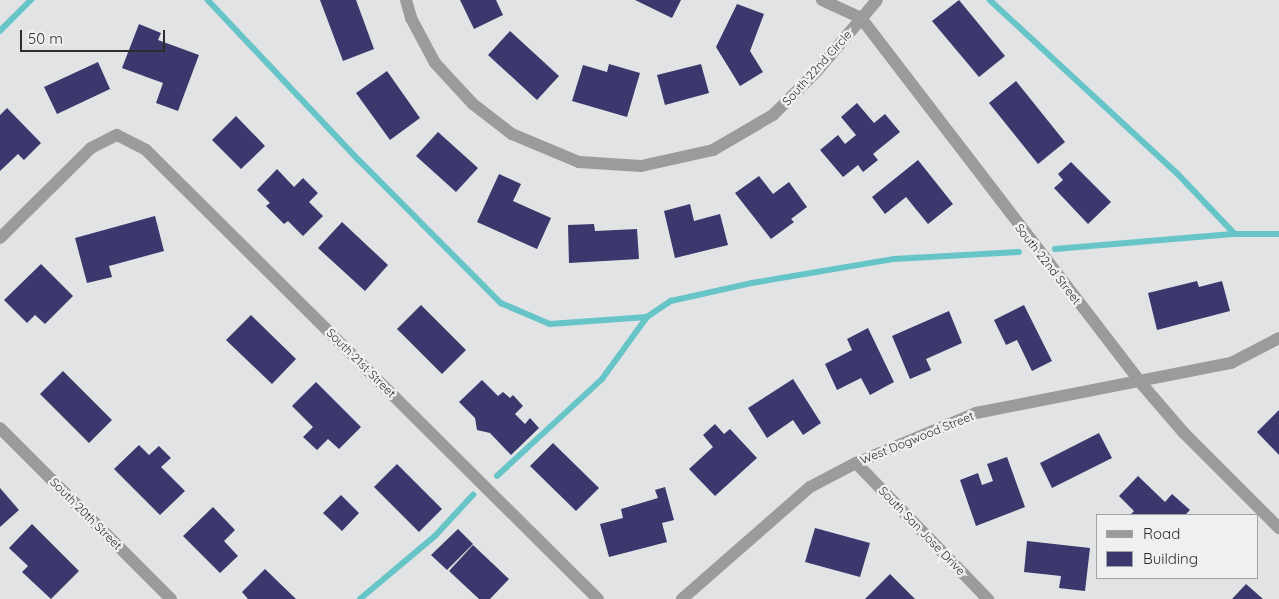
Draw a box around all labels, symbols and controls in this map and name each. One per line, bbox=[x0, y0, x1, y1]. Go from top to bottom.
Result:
scale bar bbox=[22, 20, 168, 52]
street label: South 22nd Circle bbox=[779, 27, 855, 109]
text: 50 m bbox=[28, 29, 63, 48]
street label: South 22nd Street bbox=[1012, 221, 1084, 307]
street label: South 21st Street bbox=[323, 325, 399, 401]
street label: West Dogwood Street bbox=[858, 409, 976, 467]
street label: South 20th Street bbox=[47, 475, 125, 553]
street label: South San Jose Drive bbox=[876, 484, 968, 578]
legend bbox=[1096, 514, 1259, 579]
text: Road bbox=[1143, 524, 1180, 543]
text: Building bbox=[1143, 549, 1198, 568]

